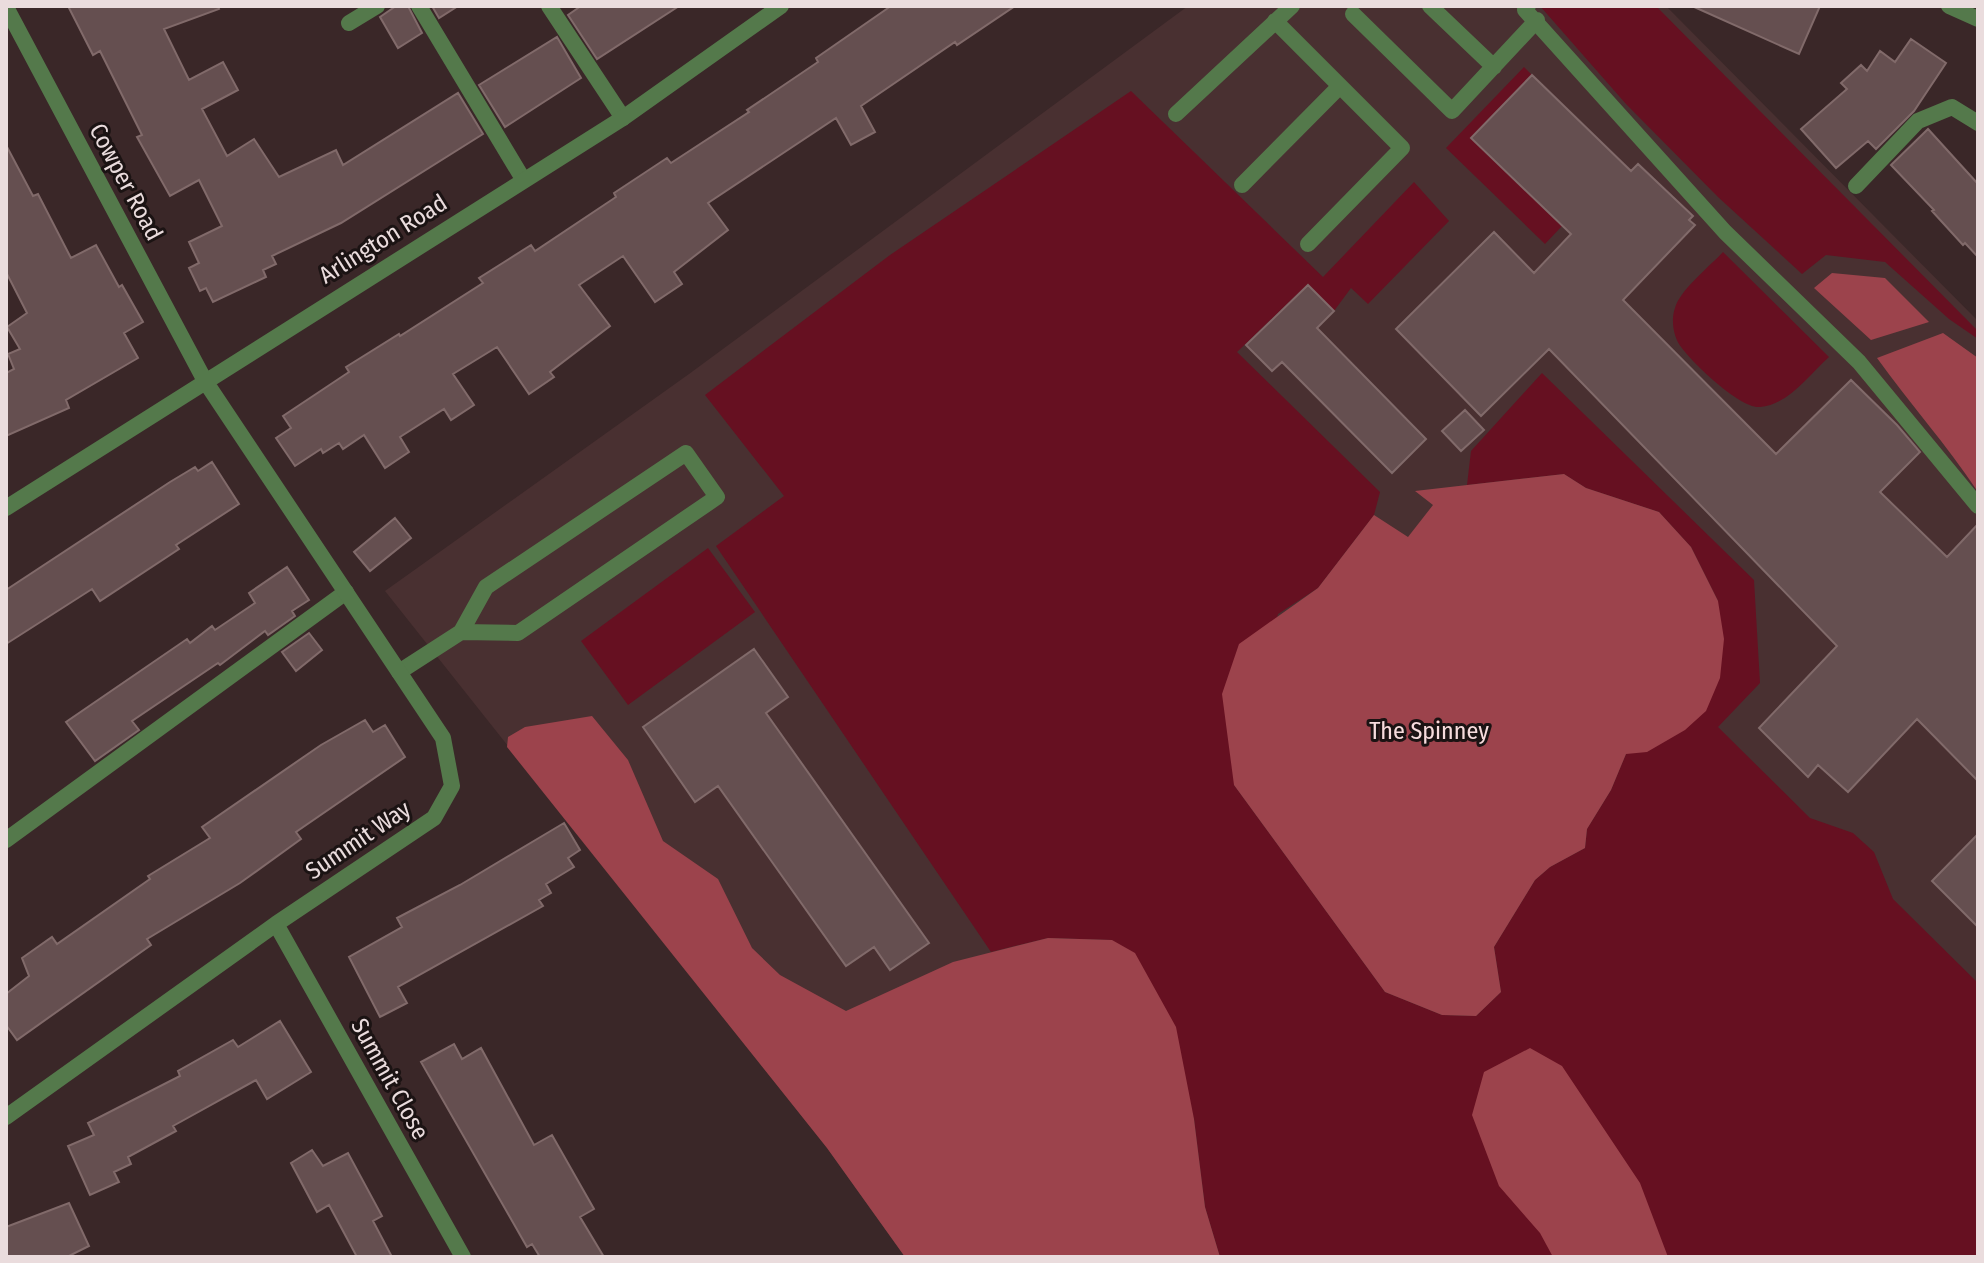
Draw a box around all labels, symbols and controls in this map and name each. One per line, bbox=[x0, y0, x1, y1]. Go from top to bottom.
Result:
street label: Cowper Road bbox=[83, 119, 169, 245]
street label: Arlington Road bbox=[314, 189, 452, 289]
park label: The Spinney bbox=[1369, 717, 1489, 745]
street label: Summit Way bbox=[300, 795, 416, 885]
street label: Summit Close bbox=[345, 1014, 435, 1144]

